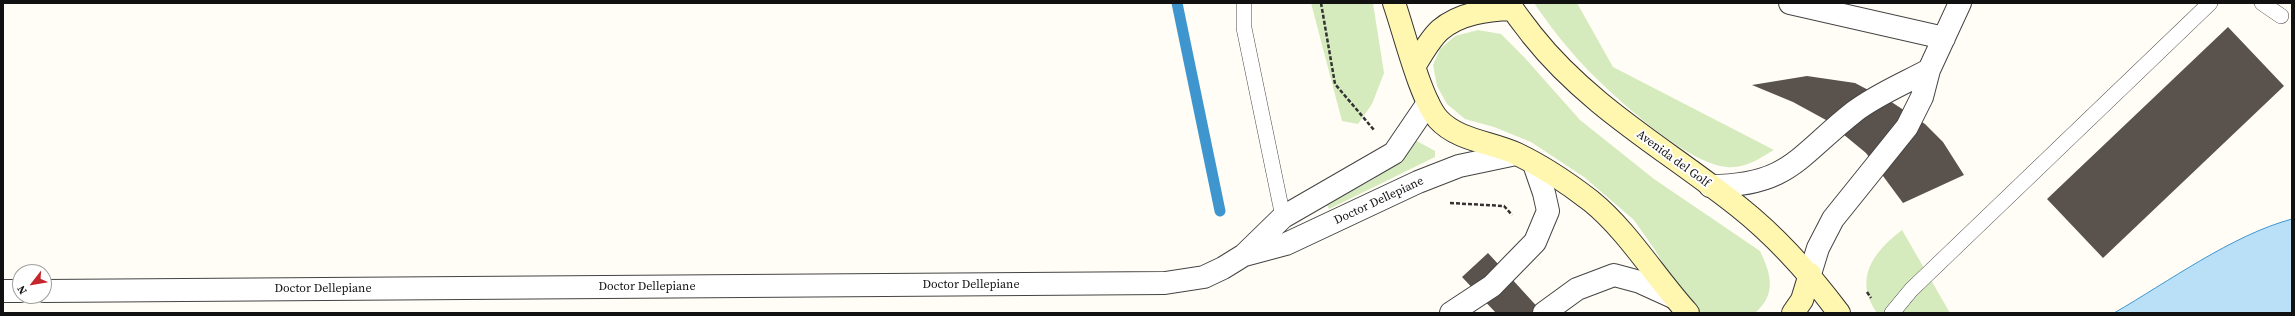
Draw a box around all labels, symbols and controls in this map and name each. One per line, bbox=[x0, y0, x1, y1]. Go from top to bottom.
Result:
street label: Avenida del Golf bbox=[1633, 128, 1713, 190]
street label: Doctor Dellepiane bbox=[1332, 174, 1426, 228]
north arrow bbox=[12, 264, 52, 304]
street label: Doctor Dellepiane bbox=[922, 278, 1020, 292]
street label: Doctor Dellepiane bbox=[598, 280, 696, 294]
street label: Doctor Dellepiane bbox=[274, 282, 372, 296]
text: N bbox=[14, 283, 31, 297]

